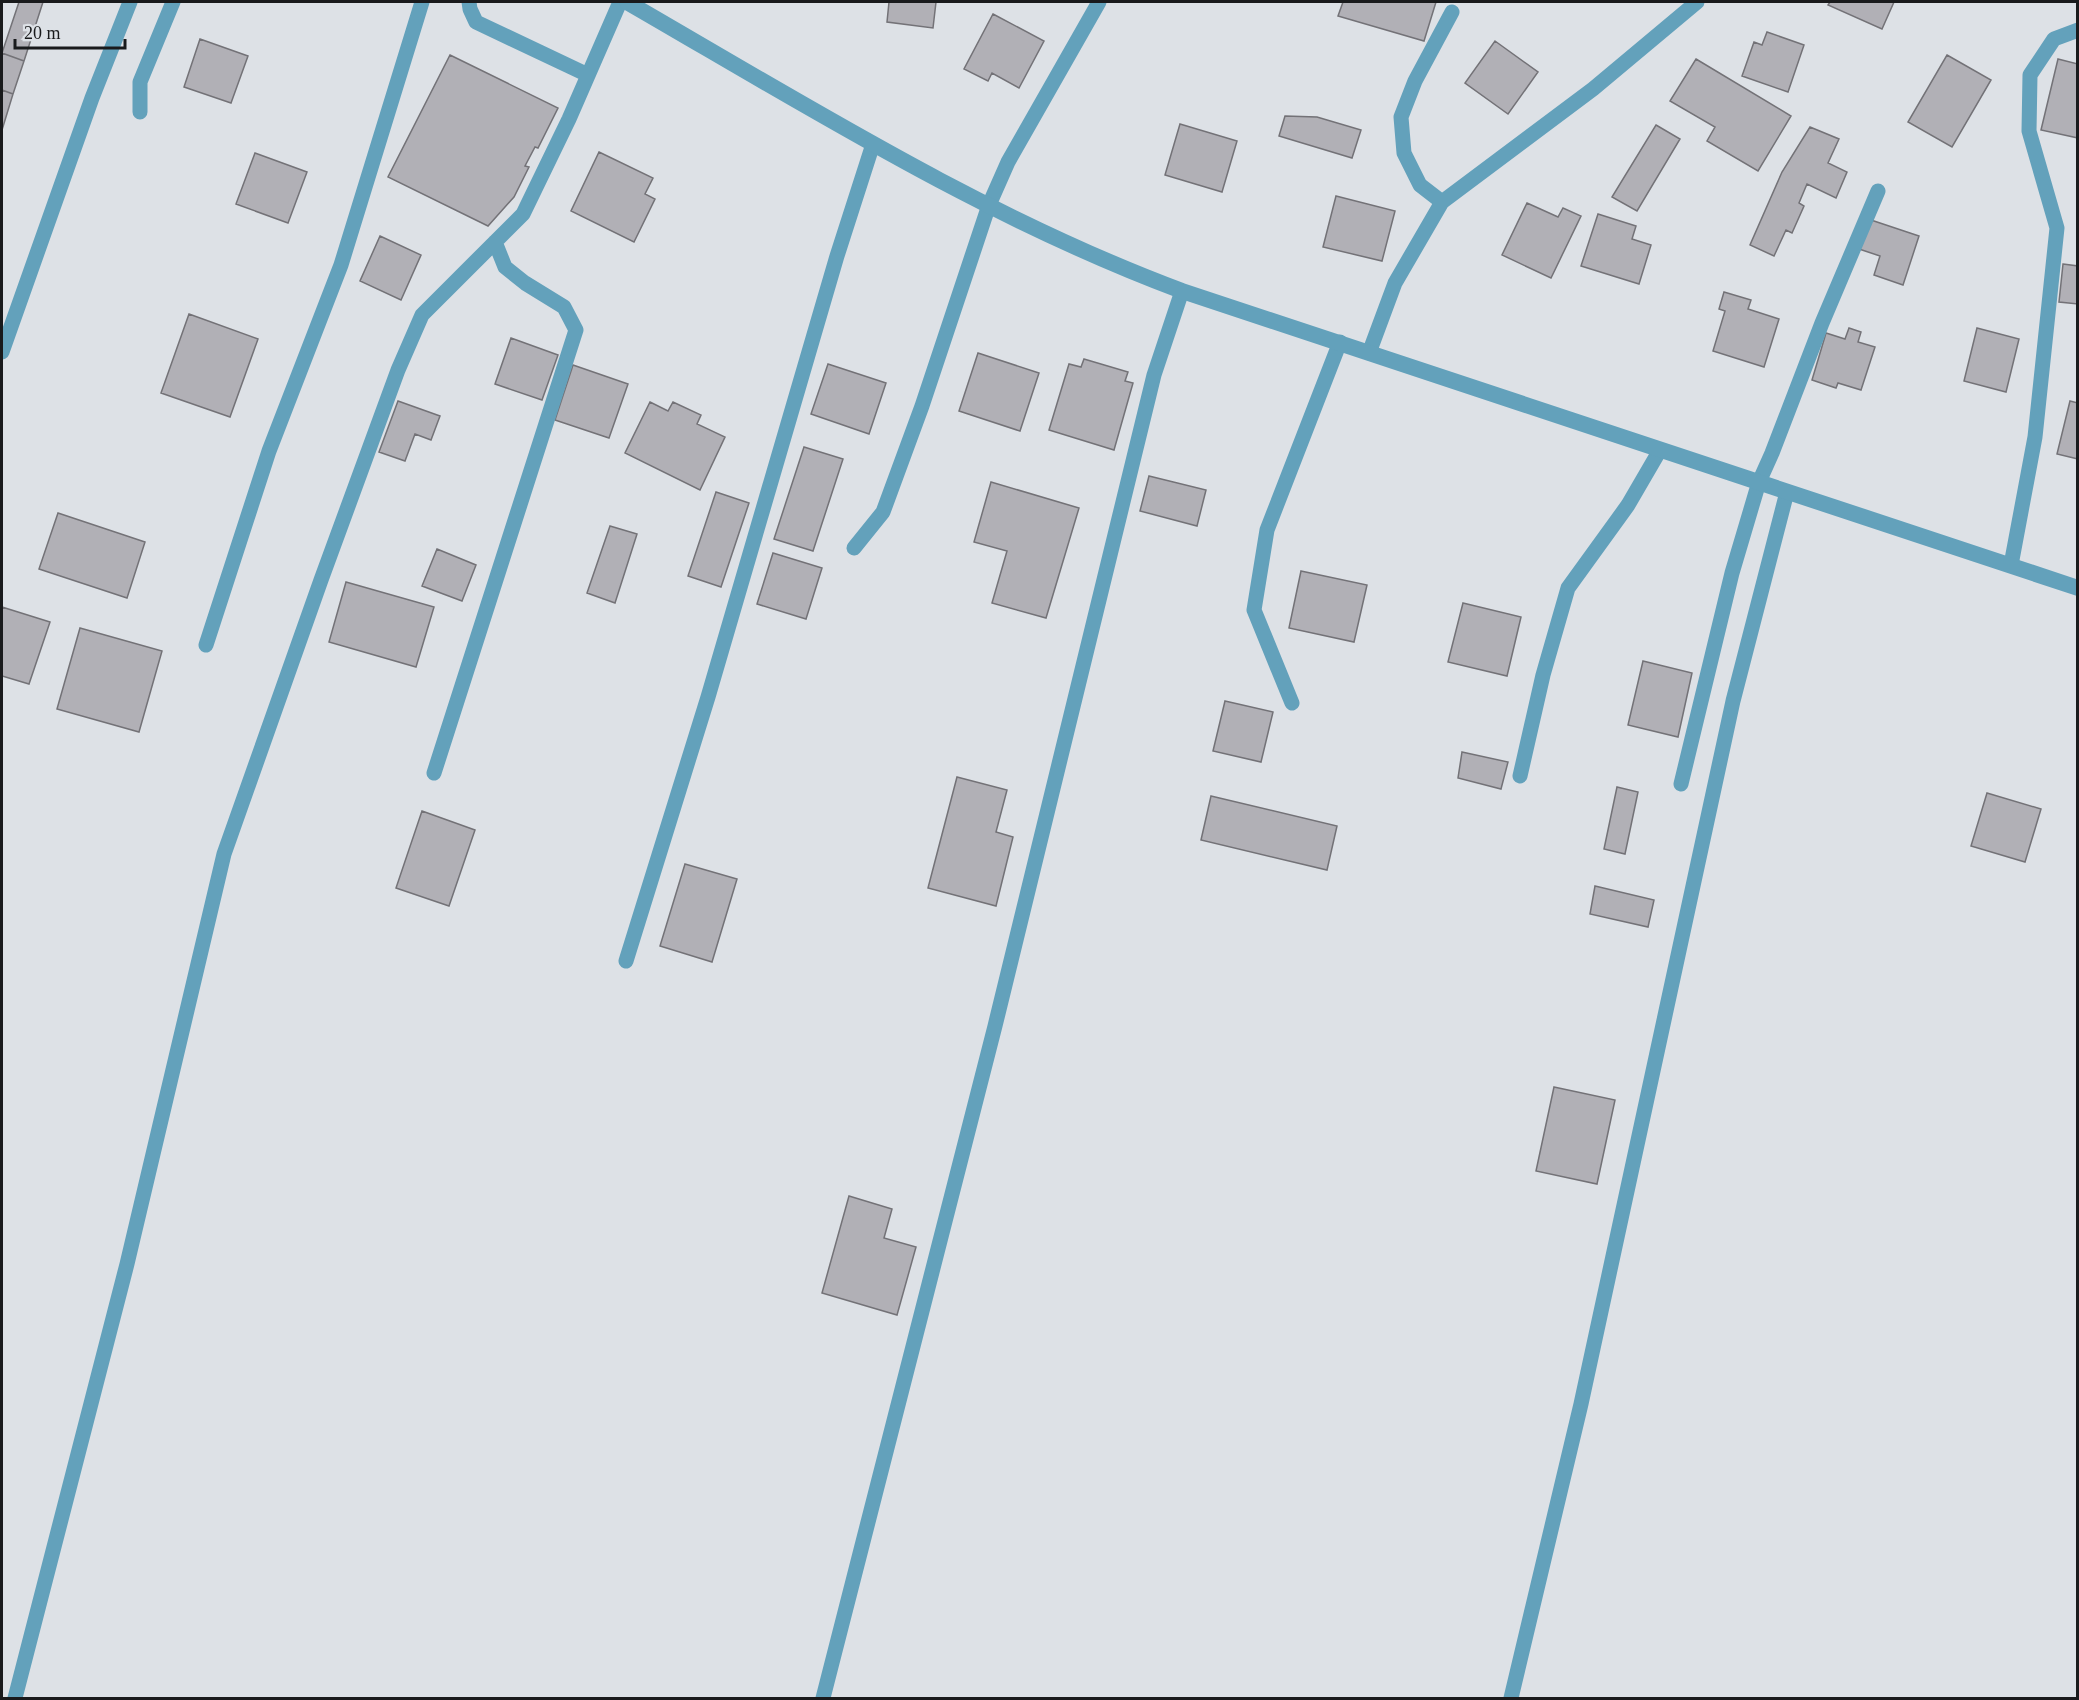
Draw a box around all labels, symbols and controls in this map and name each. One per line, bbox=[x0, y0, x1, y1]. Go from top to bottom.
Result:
scale bar bbox=[15, 12, 124, 50]
text: 20 m bbox=[24, 23, 61, 43]

